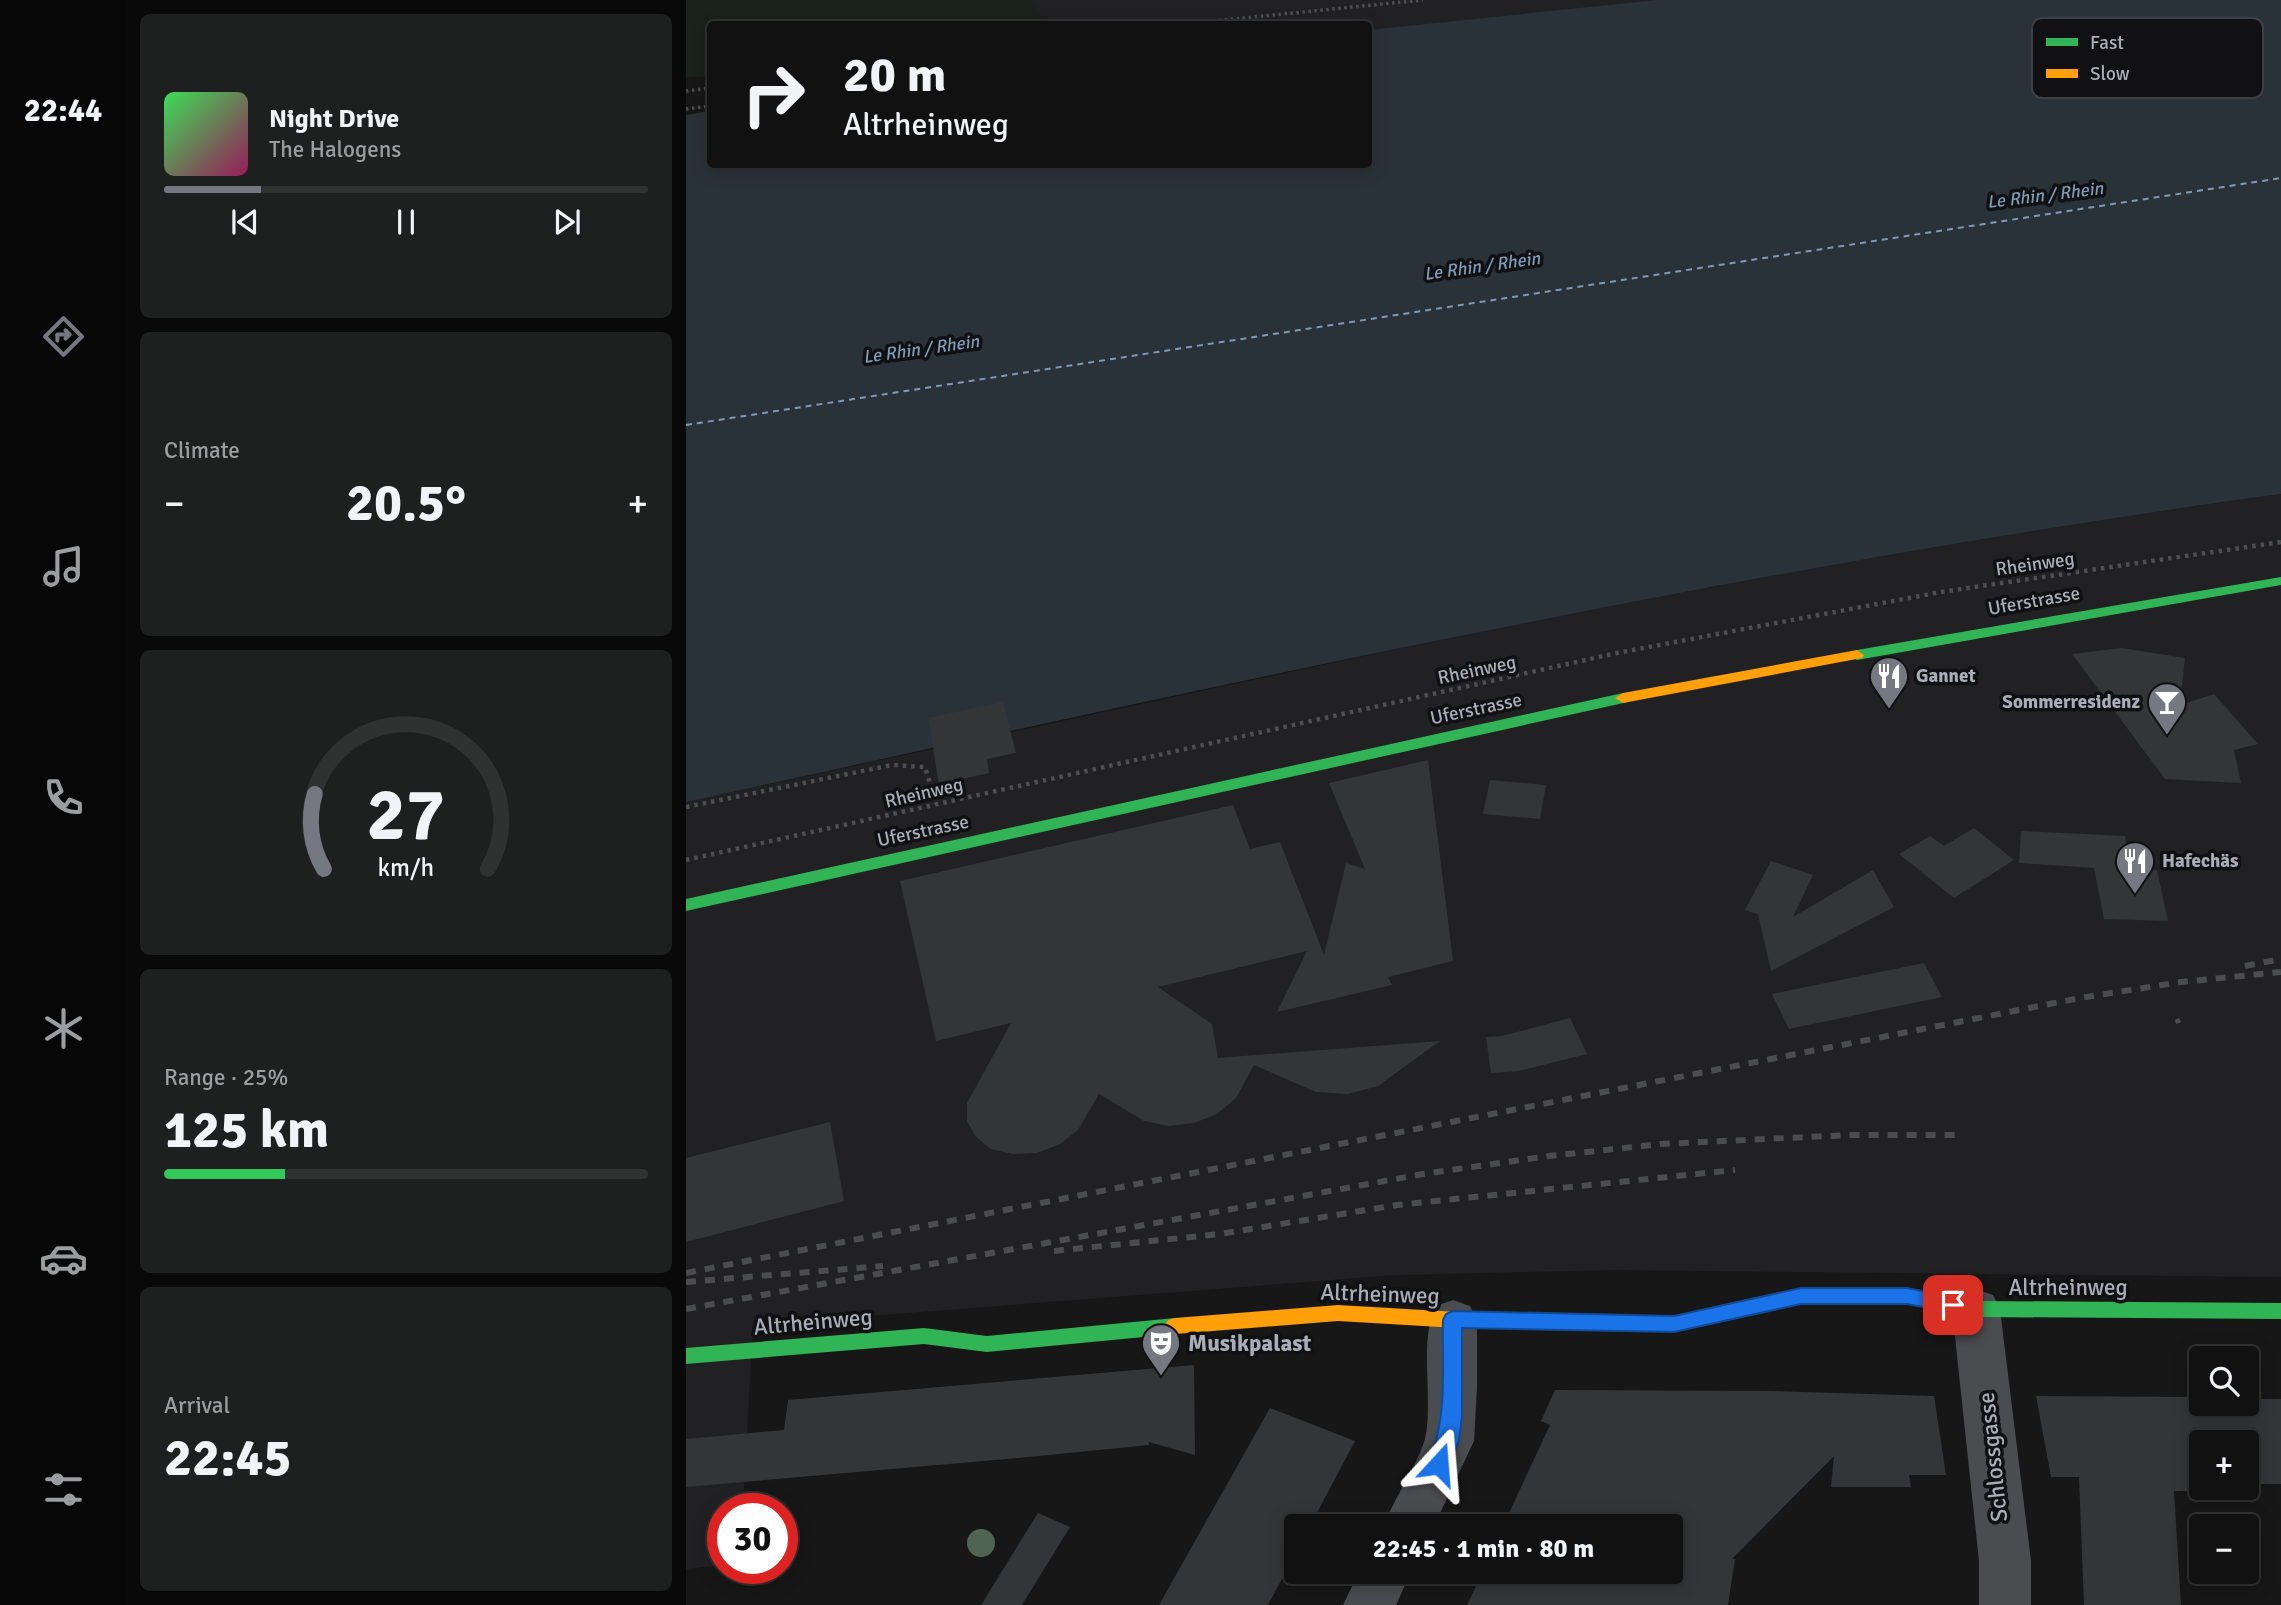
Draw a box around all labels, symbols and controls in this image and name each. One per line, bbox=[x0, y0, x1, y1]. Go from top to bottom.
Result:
legend bbox=[2032, 18, 2263, 98]
text: Fast bbox=[2090, 31, 2124, 55]
text: 20 m bbox=[843, 45, 946, 105]
icon: right bbox=[728, 49, 819, 140]
text: Slow bbox=[2090, 62, 2130, 86]
text: 22:44 bbox=[24, 91, 102, 130]
text: Night Drive bbox=[269, 103, 399, 135]
text: Altrheinweg bbox=[843, 105, 1009, 144]
text: The Halogens bbox=[269, 135, 401, 164]
water label: Le Rhin / Rhein bbox=[1986, 177, 2106, 213]
icon: previous bbox=[226, 203, 264, 241]
icon: pause bbox=[387, 203, 425, 241]
icon: next bbox=[548, 203, 586, 241]
water label: Le Rhin / Rhein bbox=[1423, 247, 1543, 285]
icon: directions bbox=[39, 312, 88, 361]
water label: Le Rhin / Rhein bbox=[862, 330, 982, 368]
text: Climate bbox=[164, 436, 240, 465]
text: 20.5° bbox=[346, 471, 466, 535]
text: − bbox=[164, 480, 185, 527]
text: + bbox=[627, 480, 648, 527]
icon: music bbox=[39, 542, 88, 591]
street label: Rheinweg bbox=[1994, 547, 2076, 581]
street label: Uferstrasse bbox=[1986, 581, 2082, 621]
street label: Rheinweg bbox=[1436, 650, 1518, 690]
restaurant icon: Gannet bbox=[1868, 655, 1910, 710]
place label: Gannet bbox=[1916, 664, 1976, 688]
bar icon: Sommerresidenz bbox=[2146, 681, 2188, 736]
street label: Uferstrasse bbox=[1428, 688, 1524, 730]
place label: Sommerresidenz bbox=[2002, 690, 2140, 714]
text: 27 bbox=[367, 771, 445, 860]
street label: Rheinweg bbox=[883, 772, 965, 814]
icon: phone bbox=[39, 773, 88, 822]
street label: Uferstrasse bbox=[875, 810, 971, 852]
restaurant icon: Hafechäs bbox=[2114, 840, 2156, 895]
place label: Hafechäs bbox=[2162, 849, 2239, 873]
text: km/h bbox=[378, 851, 434, 882]
icon: climate bbox=[39, 1004, 88, 1053]
text: Range · 25% bbox=[164, 1063, 288, 1092]
text: 125 km bbox=[164, 1098, 329, 1162]
icon: car bbox=[39, 1234, 88, 1283]
street label: Altrheinweg bbox=[2008, 1273, 2128, 1302]
pin bbox=[1923, 1275, 1983, 1335]
street label: Altrheinweg bbox=[1320, 1277, 1440, 1311]
icon: arrive bbox=[1934, 1286, 1972, 1324]
street label: Altrheinweg bbox=[752, 1302, 874, 1342]
theatre icon: Musikpalast bbox=[1140, 1322, 1182, 1377]
place label: Musikpalast bbox=[1188, 1329, 1311, 1358]
map controls bbox=[2189, 1346, 2259, 1584]
button: search bbox=[2189, 1346, 2259, 1416]
text: Arrival bbox=[164, 1391, 230, 1420]
street label: Schlossgasse bbox=[1972, 1391, 2014, 1523]
text: 22:45 bbox=[164, 1426, 292, 1490]
position arrow bbox=[1402, 1427, 1476, 1501]
button: + bbox=[2189, 1430, 2259, 1500]
icon: filters bbox=[39, 1465, 88, 1514]
speed limit sign: 30 bbox=[707, 1493, 798, 1584]
button: − bbox=[2189, 1514, 2259, 1584]
text: 22:45 · 1 min · 80 m bbox=[1373, 1533, 1594, 1565]

